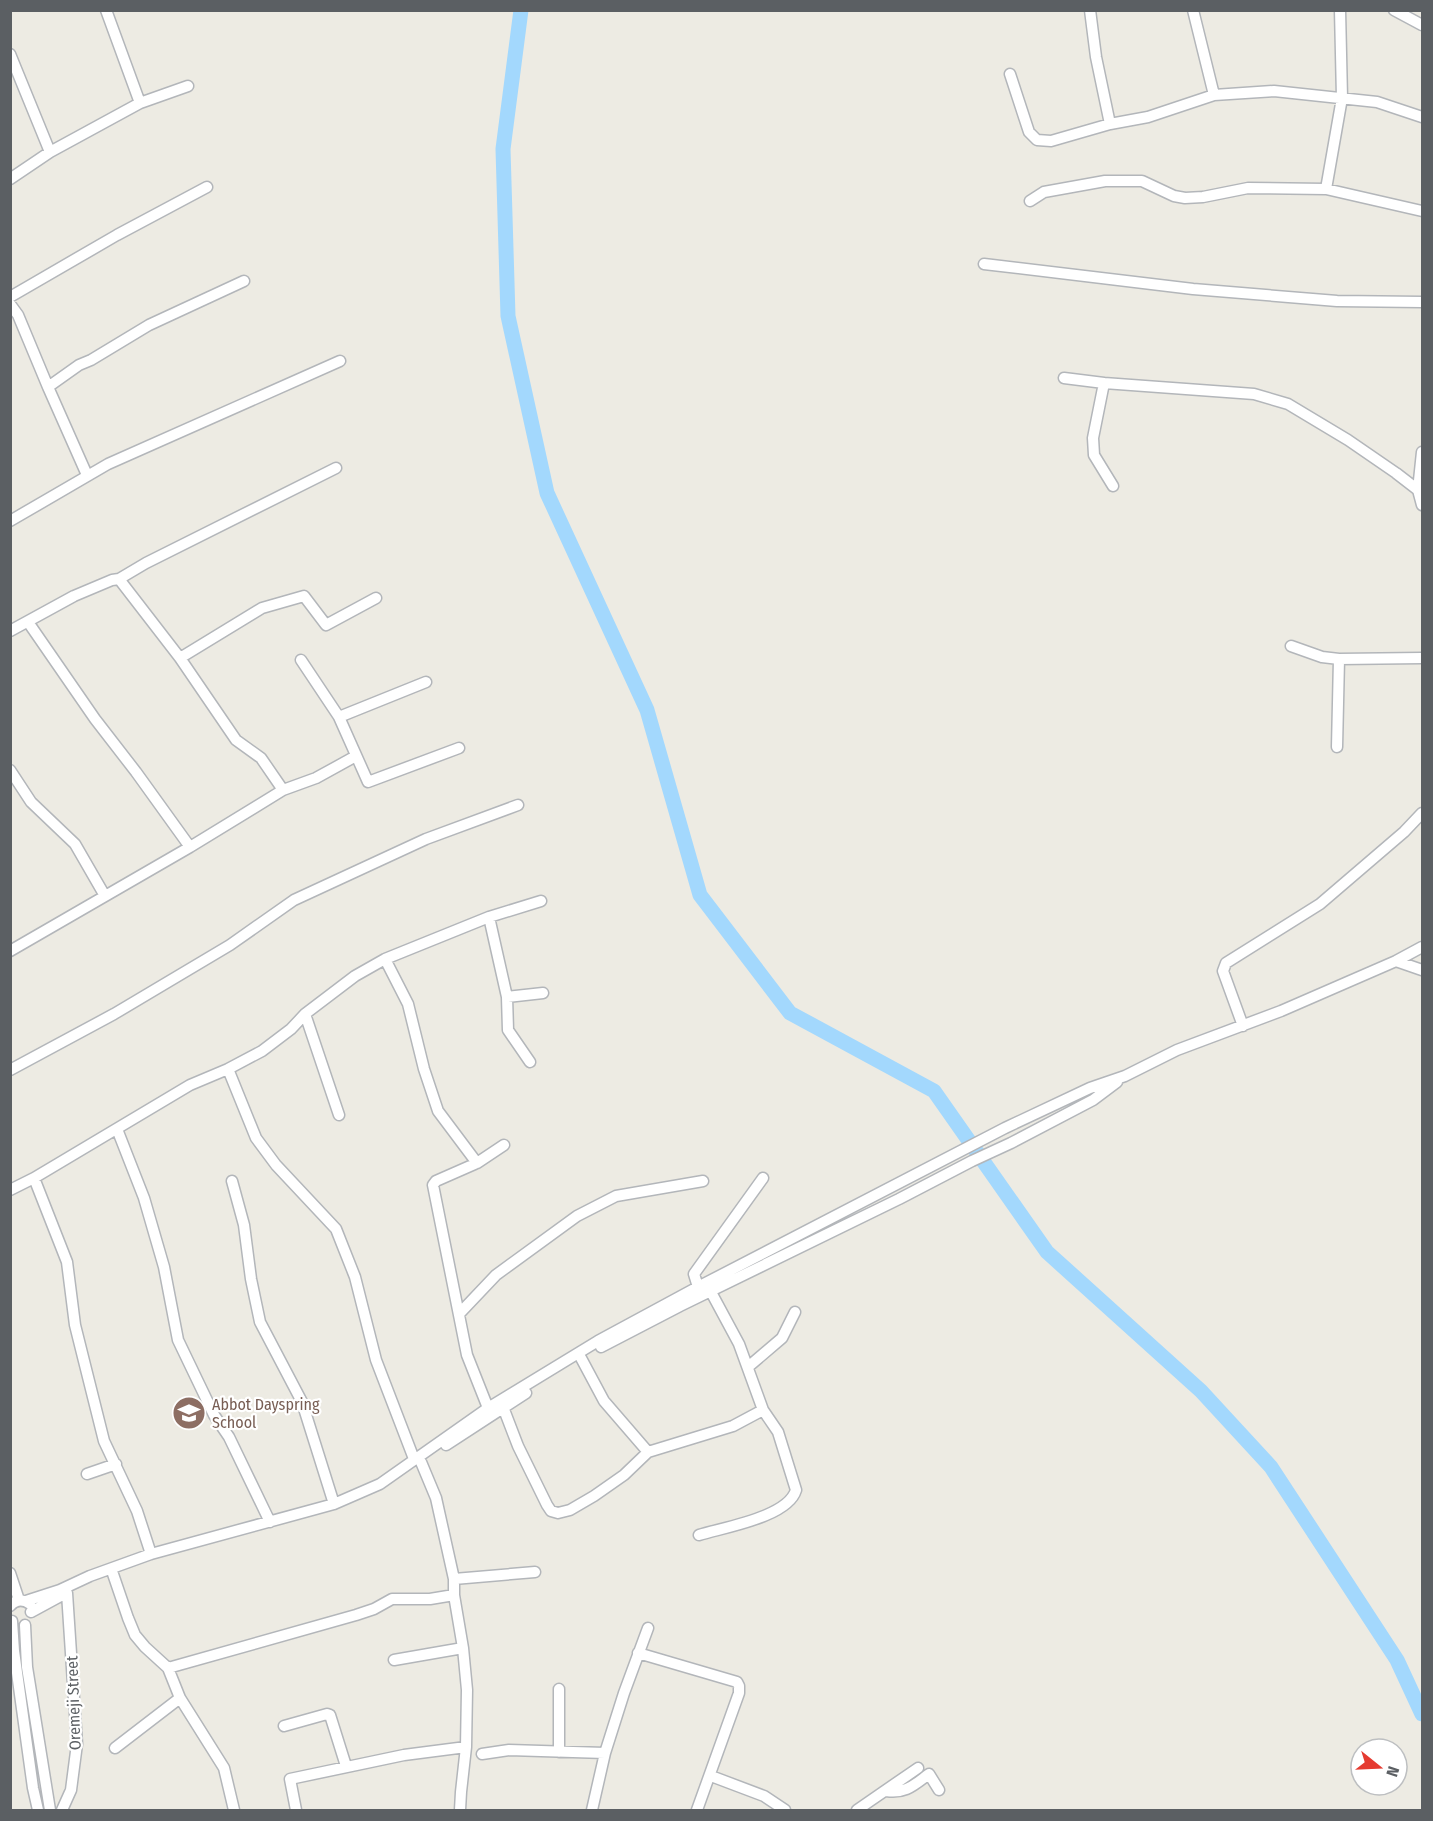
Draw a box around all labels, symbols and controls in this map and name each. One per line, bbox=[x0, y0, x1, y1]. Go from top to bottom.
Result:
school or university icon: Abbot Dayspring School bbox=[171, 1395, 207, 1431]
place label: Abbot Dayspring School bbox=[212, 1395, 320, 1432]
street label: Oremeji Street bbox=[62, 1655, 85, 1751]
north arrow bbox=[1349, 1737, 1409, 1797]
text: N bbox=[1382, 1764, 1403, 1779]

